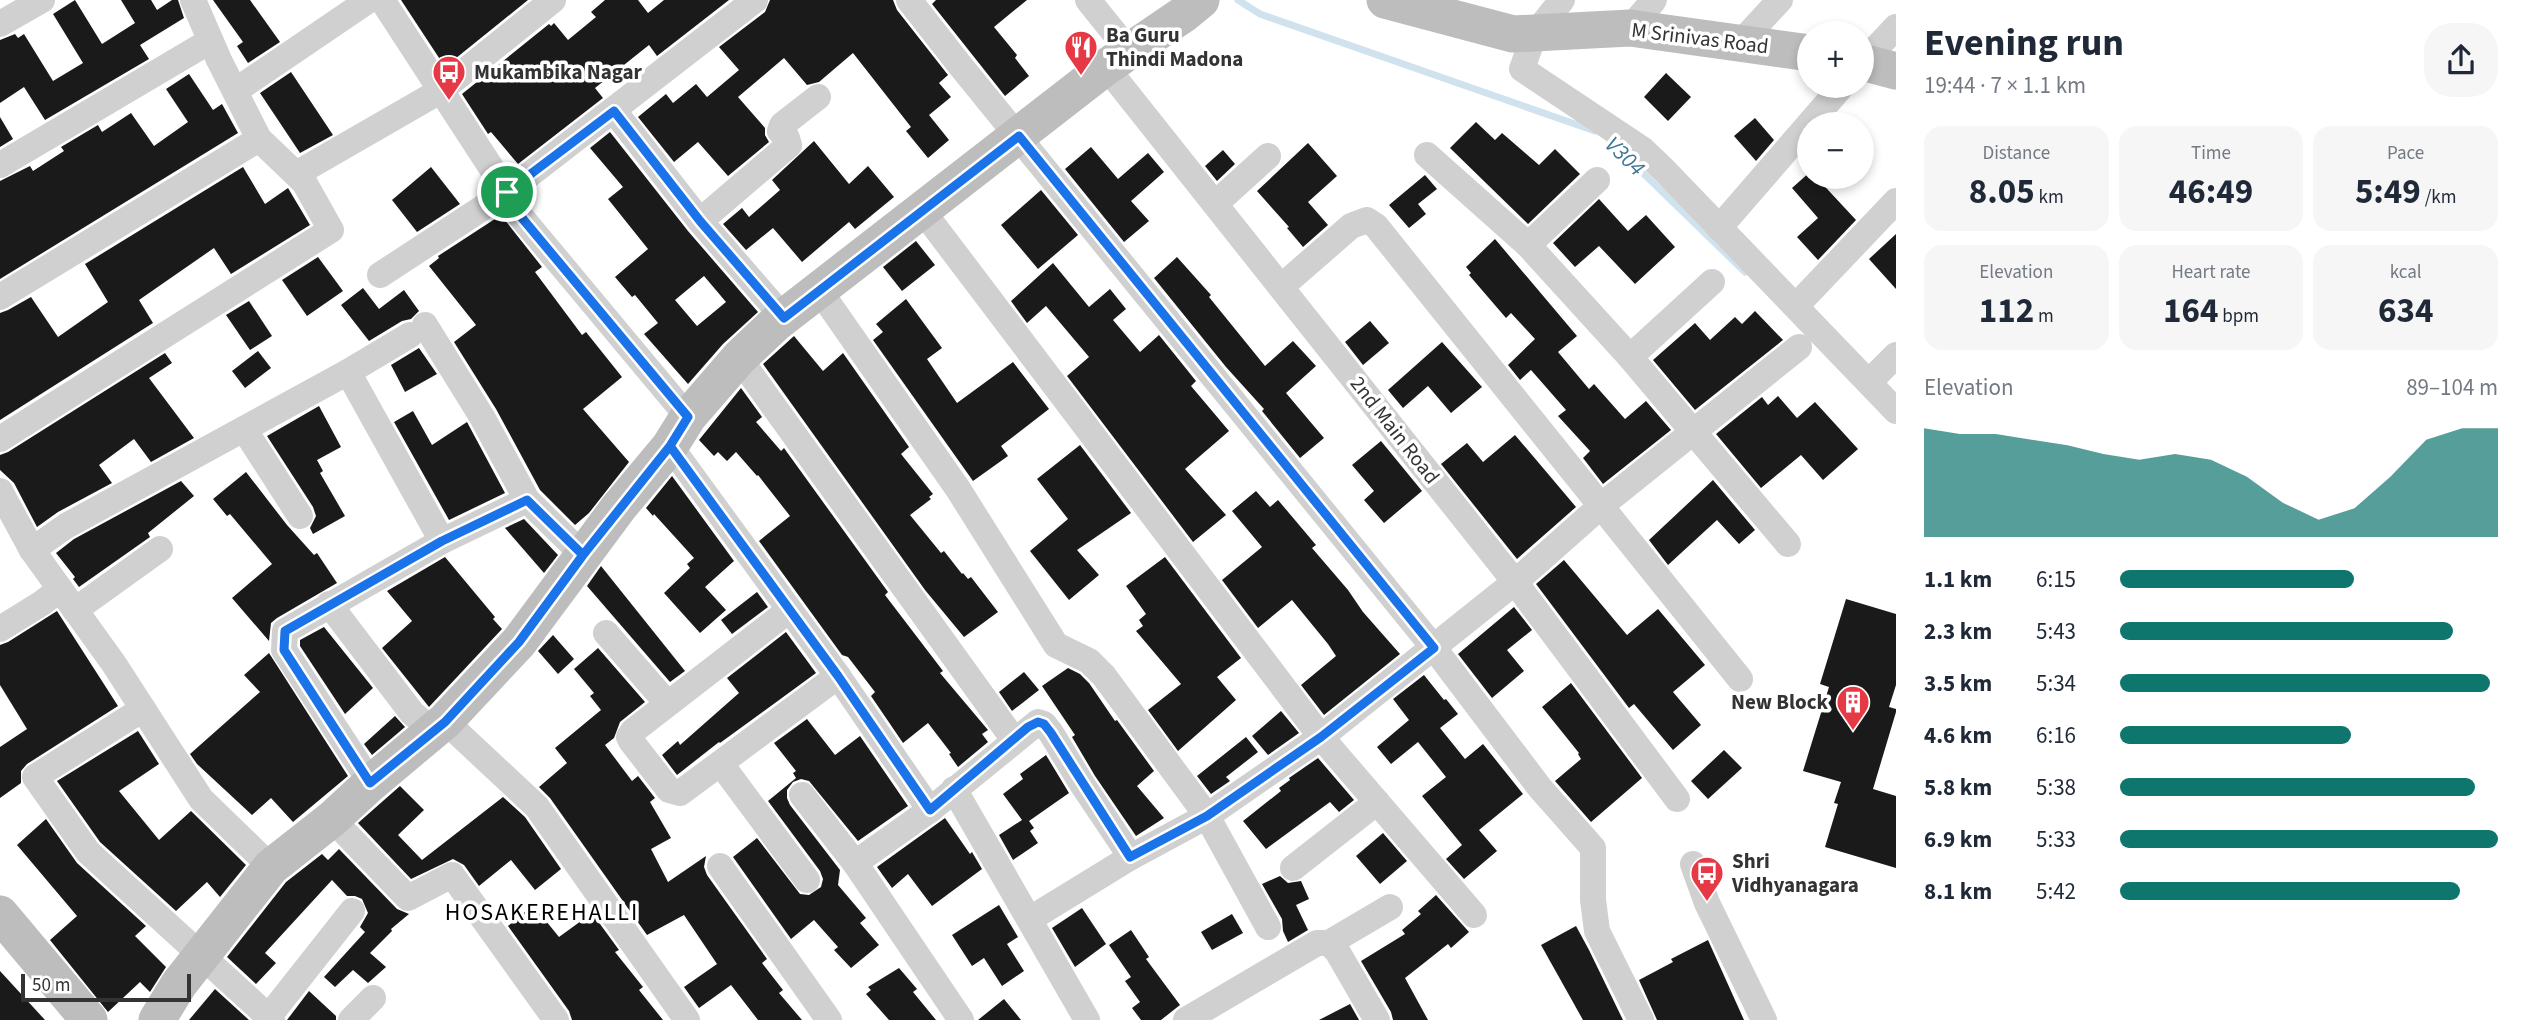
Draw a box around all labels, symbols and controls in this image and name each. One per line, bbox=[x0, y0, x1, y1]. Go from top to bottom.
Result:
street label: M Srinivas Road bbox=[1630, 15, 1770, 61]
text: Evening run bbox=[1924, 16, 2124, 70]
place label: Ba Guru Thindi Madona bbox=[1106, 20, 1243, 74]
map controls bbox=[1797, 21, 1874, 189]
button: + bbox=[1797, 21, 1874, 98]
button: share bbox=[2424, 23, 2498, 97]
restaurant icon: Ba Guru Thindi Madona bbox=[1062, 28, 1100, 77]
bus stop icon: Mukambika Nagar bbox=[430, 53, 468, 102]
place label: Mukambika Nagar bbox=[474, 57, 643, 87]
text: 19:44 · 7 × 1.1 km bbox=[1924, 69, 2086, 102]
button: − bbox=[1797, 112, 1874, 189]
water label: V304 bbox=[1598, 129, 1652, 183]
text: Distance bbox=[1983, 140, 2050, 167]
text: Time bbox=[2191, 140, 2231, 167]
text: Pace bbox=[2387, 140, 2424, 167]
pin bbox=[477, 162, 537, 222]
text: 8.05 bbox=[1969, 167, 2035, 217]
text: 46:49 bbox=[2169, 167, 2253, 217]
text: 5:49 bbox=[2355, 167, 2421, 217]
icon: arrive bbox=[488, 173, 526, 211]
text: km bbox=[2035, 184, 2064, 211]
text: /km bbox=[2421, 184, 2456, 211]
text: Elevation bbox=[1979, 259, 2053, 286]
text: Heart rate bbox=[2171, 259, 2250, 286]
text: kcal bbox=[2390, 259, 2422, 286]
text: 112 bbox=[1979, 286, 2034, 336]
text: 164 bbox=[2163, 286, 2218, 336]
text: 634 bbox=[2378, 286, 2433, 336]
text: m bbox=[2034, 303, 2054, 330]
text: bpm bbox=[2218, 303, 2259, 330]
street label: 2nd Main Road bbox=[1343, 370, 1447, 490]
text: Elevation bbox=[1924, 371, 2014, 404]
text: 89–104 m bbox=[2406, 371, 2498, 404]
text: 1.1 km bbox=[1924, 563, 1992, 596]
text: 6:15 bbox=[2036, 563, 2076, 596]
text: 2.3 km bbox=[1924, 615, 1992, 648]
text: 5:43 bbox=[2036, 615, 2076, 648]
text: 3.5 km bbox=[1924, 667, 1992, 700]
text: 5:34 bbox=[2036, 667, 2076, 700]
building icon: New Block bbox=[1834, 683, 1872, 732]
place label: New Block bbox=[1731, 687, 1828, 717]
text: 4.6 km bbox=[1924, 719, 1992, 752]
text: 6:16 bbox=[2036, 719, 2076, 752]
text: 5.8 km bbox=[1924, 771, 1992, 804]
text: 5:38 bbox=[2036, 771, 2076, 804]
text: 6.9 km bbox=[1924, 823, 1992, 856]
text: 5:33 bbox=[2036, 823, 2076, 856]
place label: Shri Vidhyanagara bbox=[1731, 846, 1859, 900]
bus stop icon: Shri Vidhyanagara bbox=[1688, 854, 1726, 903]
text: 8.1 km bbox=[1924, 875, 1992, 908]
text: 5:42 bbox=[2036, 875, 2076, 908]
district label: HOSAKEREHALLI bbox=[445, 895, 639, 930]
scale bar bbox=[21, 971, 191, 1003]
text: 50 m bbox=[32, 972, 70, 999]

